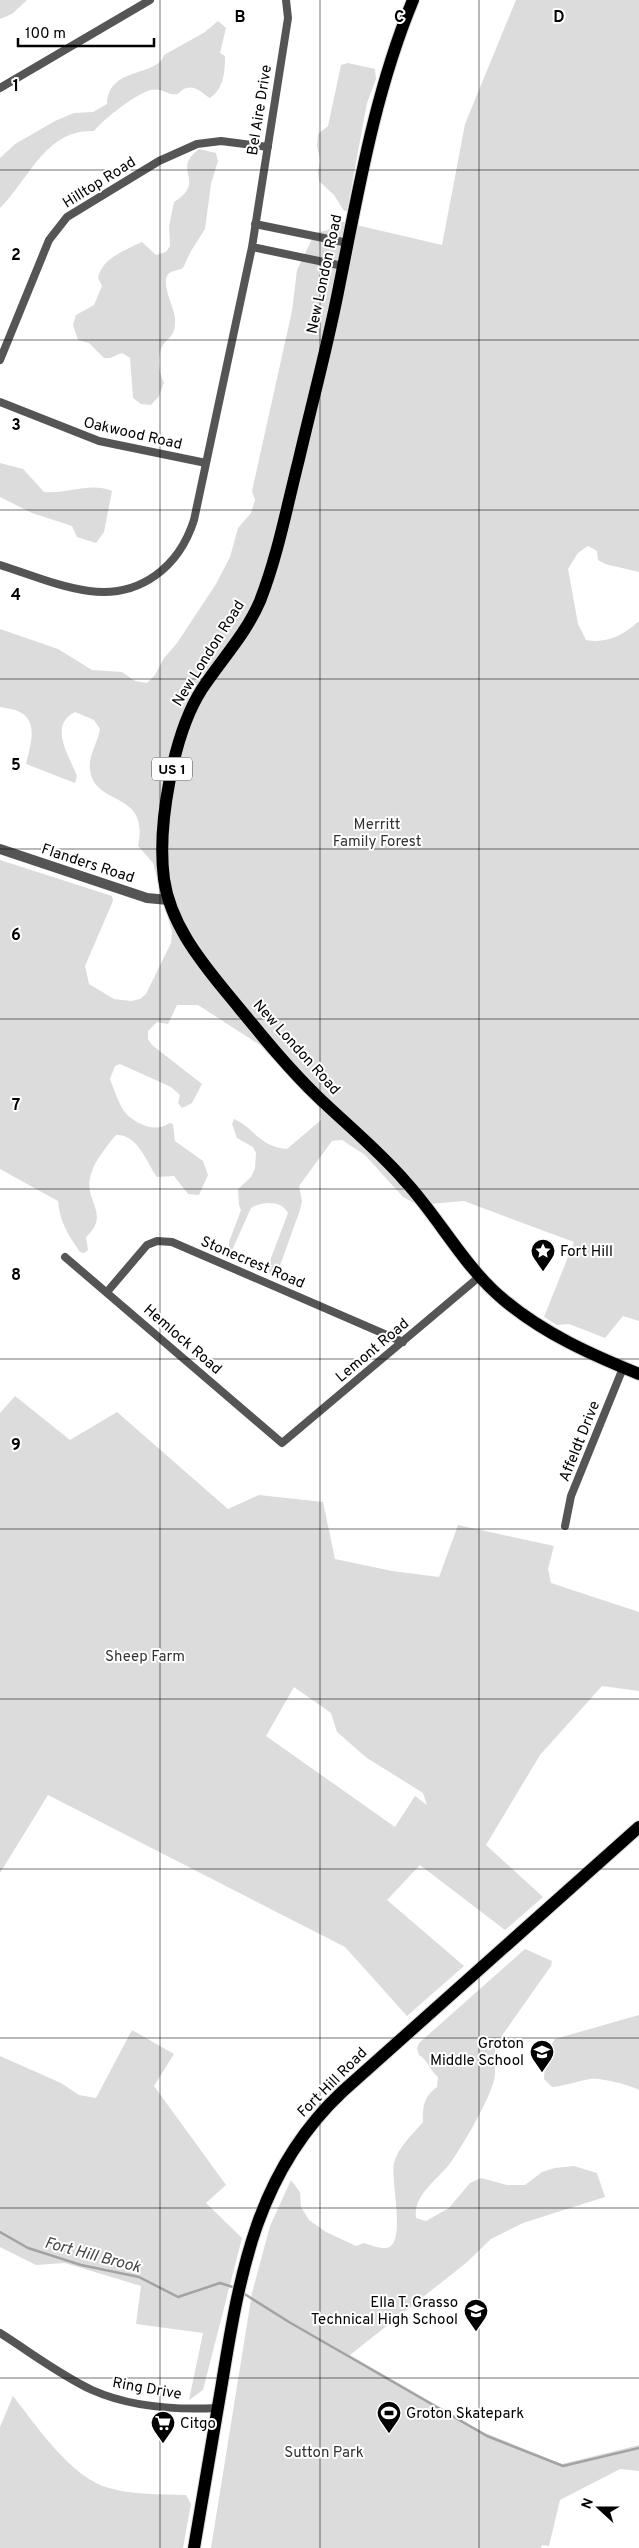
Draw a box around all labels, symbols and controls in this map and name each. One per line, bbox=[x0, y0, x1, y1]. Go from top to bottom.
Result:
text: B bbox=[234, 8, 246, 28]
text: C bbox=[394, 8, 404, 28]
text: D bbox=[553, 8, 565, 28]
scale bar bbox=[18, 15, 154, 47]
text: 100 m bbox=[25, 25, 66, 44]
street label: Bel Aire Drive bbox=[244, 64, 277, 157]
text: 1 bbox=[13, 77, 19, 97]
street label: Hilltop Road bbox=[60, 153, 140, 213]
street label: New London Road bbox=[304, 213, 347, 336]
text: 2 bbox=[11, 246, 21, 266]
street label: Oakwood Road bbox=[81, 414, 184, 455]
text: 3 bbox=[11, 416, 21, 436]
text: 4 bbox=[11, 586, 21, 606]
street label: New London Road bbox=[169, 597, 250, 710]
text: 5 bbox=[11, 756, 21, 776]
road number: US 1 bbox=[152, 758, 192, 781]
park label: Merritt Family Forest bbox=[333, 816, 421, 852]
street label: Flanders Road bbox=[39, 840, 136, 888]
text: 6 bbox=[11, 926, 21, 946]
street label: New London Road bbox=[248, 996, 344, 1100]
text: 7 bbox=[12, 1096, 20, 1116]
street label: Stonecrest Road bbox=[197, 1233, 307, 1294]
place icon: Fort Hill bbox=[530, 1238, 556, 1272]
place label: Fort Hill bbox=[560, 1243, 613, 1262]
text: 8 bbox=[11, 1266, 21, 1286]
street label: Hemlock Road bbox=[139, 1301, 225, 1379]
street label: Lemont Road bbox=[332, 1315, 414, 1387]
street label: Affeldt Drive bbox=[556, 1398, 605, 1485]
text: 9 bbox=[11, 1436, 21, 1456]
park label: Sheep Farm bbox=[105, 1648, 185, 1667]
place label: Groton Middle School bbox=[430, 2035, 524, 2071]
school or university icon: Groton Middle School bbox=[529, 2039, 555, 2073]
street label: Fort Hill Road bbox=[294, 2044, 372, 2122]
water label: Fort Hill Brook bbox=[42, 2233, 144, 2279]
place label: Ella T. Grasso Technical High School bbox=[311, 2294, 458, 2330]
school or university icon: Ella T. Grasso Technical High School bbox=[463, 2298, 489, 2332]
street label: Ring Drive bbox=[111, 2374, 183, 2405]
sports icon: Groton Skatepark bbox=[376, 2400, 402, 2434]
place label: Groton Skatepark bbox=[406, 2405, 524, 2424]
supermarket icon: Citgo bbox=[150, 2410, 176, 2444]
place label: Citgo bbox=[180, 2415, 216, 2434]
park label: Sutton Park bbox=[284, 2444, 364, 2463]
north arrow bbox=[574, 2483, 624, 2533]
text: N bbox=[579, 2496, 598, 2512]

